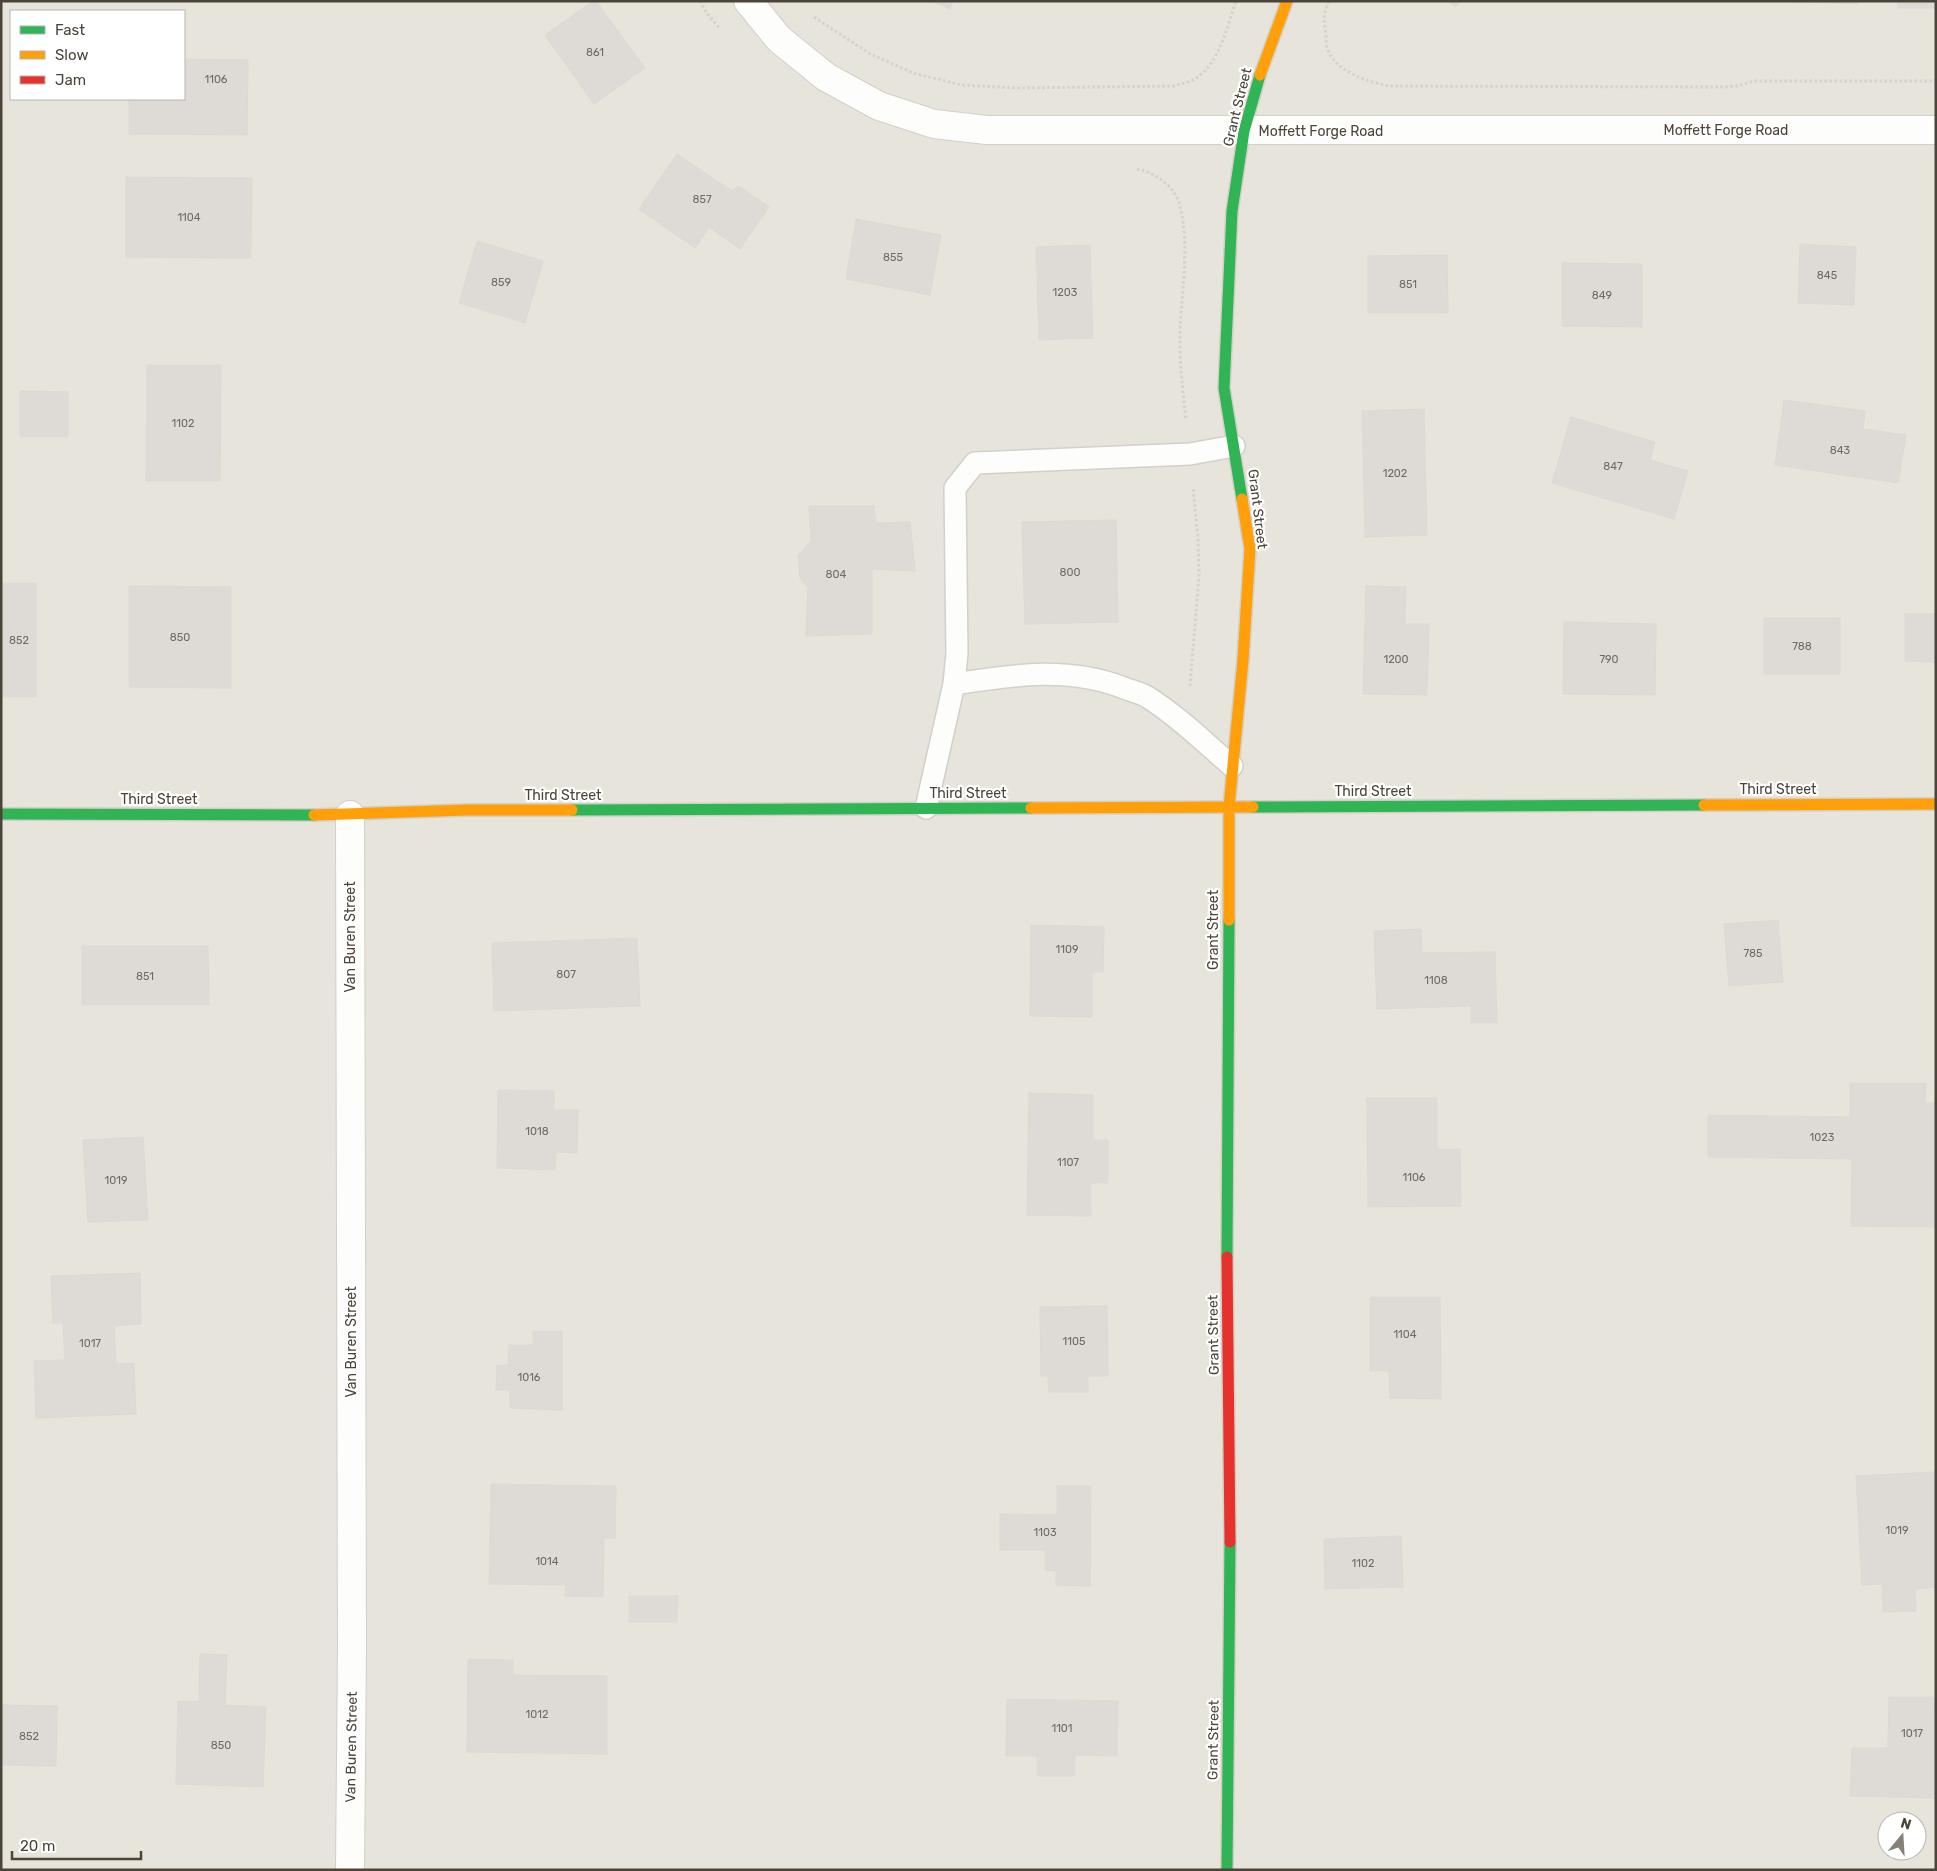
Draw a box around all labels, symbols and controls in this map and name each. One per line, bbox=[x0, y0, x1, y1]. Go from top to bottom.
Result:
legend bbox=[10, 10, 185, 100]
text: Fast bbox=[55, 21, 85, 39]
text: Slow bbox=[55, 46, 88, 64]
house number: 861 bbox=[586, 46, 604, 59]
street label: Grant Street bbox=[1220, 66, 1256, 148]
text: Jam bbox=[55, 71, 86, 89]
house number: 1106 bbox=[204, 73, 228, 86]
street label: Moffett Forge Road bbox=[1664, 122, 1788, 139]
street label: Moffett Forge Road bbox=[1259, 123, 1383, 140]
house number: 857 bbox=[692, 193, 712, 206]
house number: 1104 bbox=[177, 211, 201, 224]
house number: 855 bbox=[883, 251, 903, 264]
house number: 845 bbox=[1817, 269, 1838, 282]
house number: 859 bbox=[491, 276, 511, 289]
house number: 851 bbox=[1399, 278, 1417, 291]
house number: 1203 bbox=[1053, 286, 1078, 299]
house number: 849 bbox=[1592, 289, 1612, 302]
house number: 1102 bbox=[172, 417, 194, 430]
house number: 843 bbox=[1830, 444, 1851, 457]
house number: 847 bbox=[1603, 460, 1623, 473]
house number: 1202 bbox=[1383, 467, 1407, 480]
street label: Grant Street bbox=[1244, 468, 1271, 550]
house number: 800 bbox=[1060, 566, 1080, 579]
house number: 804 bbox=[826, 568, 847, 581]
house number: 850 bbox=[170, 631, 190, 644]
house number: 852 bbox=[9, 634, 29, 647]
house number: 788 bbox=[1792, 640, 1812, 653]
house number: 1200 bbox=[1383, 653, 1409, 666]
house number: 790 bbox=[1599, 653, 1619, 666]
street label: Third Street bbox=[1739, 781, 1817, 798]
street label: Third Street bbox=[1334, 783, 1412, 800]
street label: Third Street bbox=[929, 785, 1007, 802]
street label: Third Street bbox=[524, 787, 602, 804]
street label: Third Street bbox=[120, 791, 198, 808]
street label: Van Buren Street bbox=[342, 881, 359, 993]
street label: Grant Street bbox=[1205, 889, 1222, 970]
house number: 1109 bbox=[1056, 943, 1078, 956]
house number: 785 bbox=[1743, 947, 1763, 960]
house number: 807 bbox=[556, 968, 576, 981]
house number: 851 bbox=[136, 970, 154, 983]
house number: 1108 bbox=[1424, 974, 1448, 987]
house number: 1018 bbox=[525, 1125, 549, 1138]
house number: 1023 bbox=[1810, 1131, 1835, 1144]
house number: 1107 bbox=[1057, 1156, 1079, 1169]
house number: 1106 bbox=[1402, 1171, 1426, 1184]
house number: 1019 bbox=[105, 1174, 127, 1187]
street label: Van Buren Street bbox=[343, 1286, 360, 1398]
street label: Grant Street bbox=[1204, 1294, 1223, 1375]
house number: 1104 bbox=[1393, 1328, 1417, 1341]
house number: 1105 bbox=[1063, 1335, 1086, 1348]
house number: 1017 bbox=[79, 1337, 101, 1350]
house number: 1016 bbox=[517, 1371, 541, 1384]
house number: 1019 bbox=[1886, 1524, 1908, 1537]
house number: 1103 bbox=[1033, 1526, 1057, 1539]
house number: 1014 bbox=[535, 1555, 559, 1568]
house number: 1102 bbox=[1352, 1557, 1374, 1570]
street label: Van Buren Street bbox=[342, 1691, 361, 1803]
street label: Grant Street bbox=[1204, 1699, 1223, 1780]
house number: 1012 bbox=[526, 1708, 548, 1721]
house number: 1101 bbox=[1051, 1722, 1073, 1735]
house number: 1017 bbox=[1901, 1727, 1923, 1740]
house number: 852 bbox=[19, 1730, 39, 1743]
house number: 850 bbox=[211, 1739, 231, 1752]
north arrow bbox=[1877, 1811, 1927, 1861]
text: N bbox=[1898, 1814, 1913, 1834]
scale bar bbox=[12, 1828, 141, 1860]
text: 20 m bbox=[20, 1837, 55, 1855]

